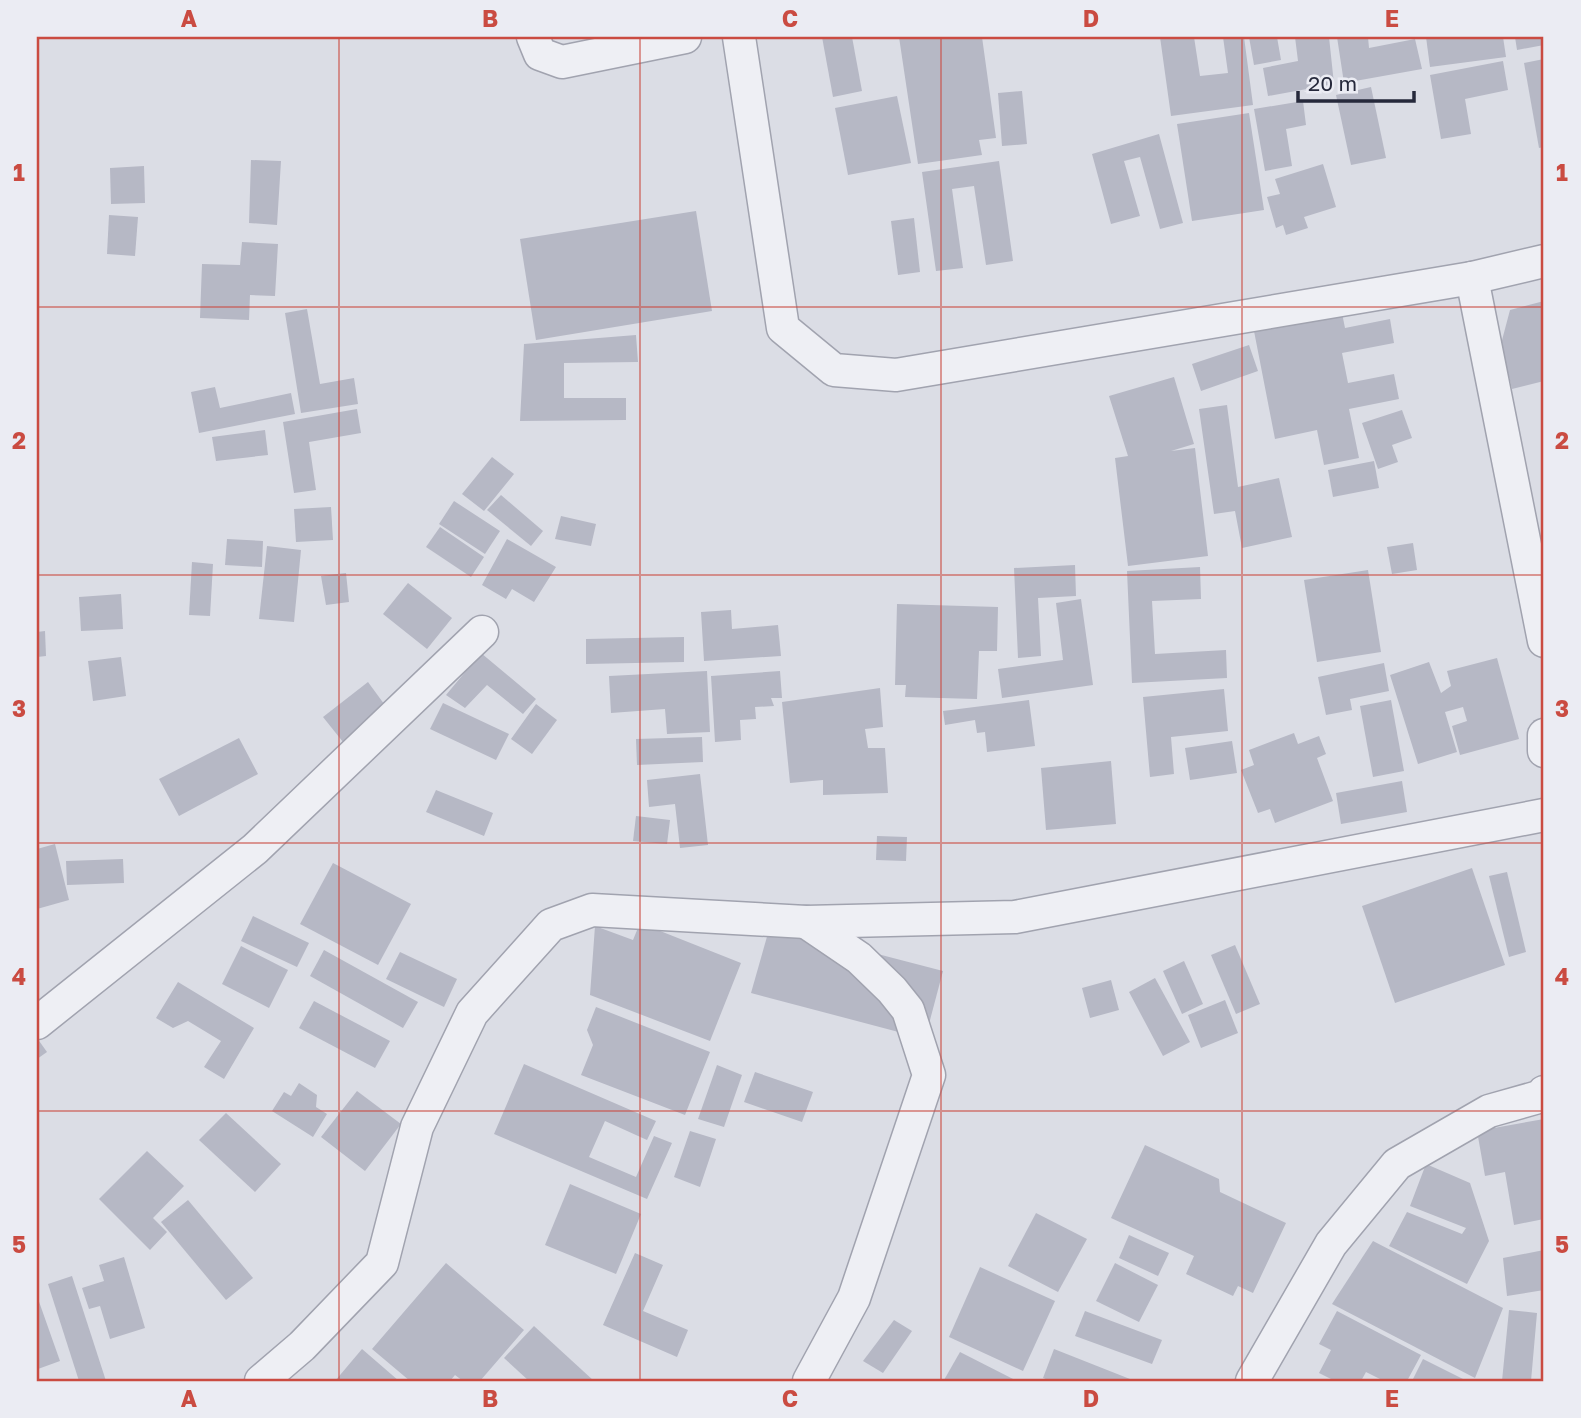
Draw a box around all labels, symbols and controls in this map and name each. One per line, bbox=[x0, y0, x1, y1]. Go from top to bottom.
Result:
text: A bbox=[181, 4, 198, 32]
text: B bbox=[482, 4, 498, 32]
text: C bbox=[782, 4, 798, 32]
text: D bbox=[1083, 4, 1099, 32]
text: E bbox=[1385, 4, 1399, 32]
scale bar bbox=[1298, 60, 1413, 104]
text: 20 m bbox=[1308, 70, 1357, 96]
text: 1 bbox=[13, 158, 25, 186]
text: 1 bbox=[1556, 158, 1568, 186]
text: 2 bbox=[12, 426, 26, 454]
text: 2 bbox=[1555, 426, 1569, 454]
text: 3 bbox=[12, 694, 26, 722]
text: 3 bbox=[1555, 694, 1569, 722]
text: 4 bbox=[12, 962, 26, 990]
text: 4 bbox=[1555, 962, 1569, 990]
text: 5 bbox=[12, 1230, 26, 1258]
text: 5 bbox=[1555, 1230, 1569, 1258]
text: A bbox=[181, 1384, 198, 1412]
text: B bbox=[482, 1384, 498, 1412]
text: C bbox=[782, 1384, 798, 1412]
text: D bbox=[1083, 1384, 1099, 1412]
text: E bbox=[1385, 1384, 1399, 1412]

